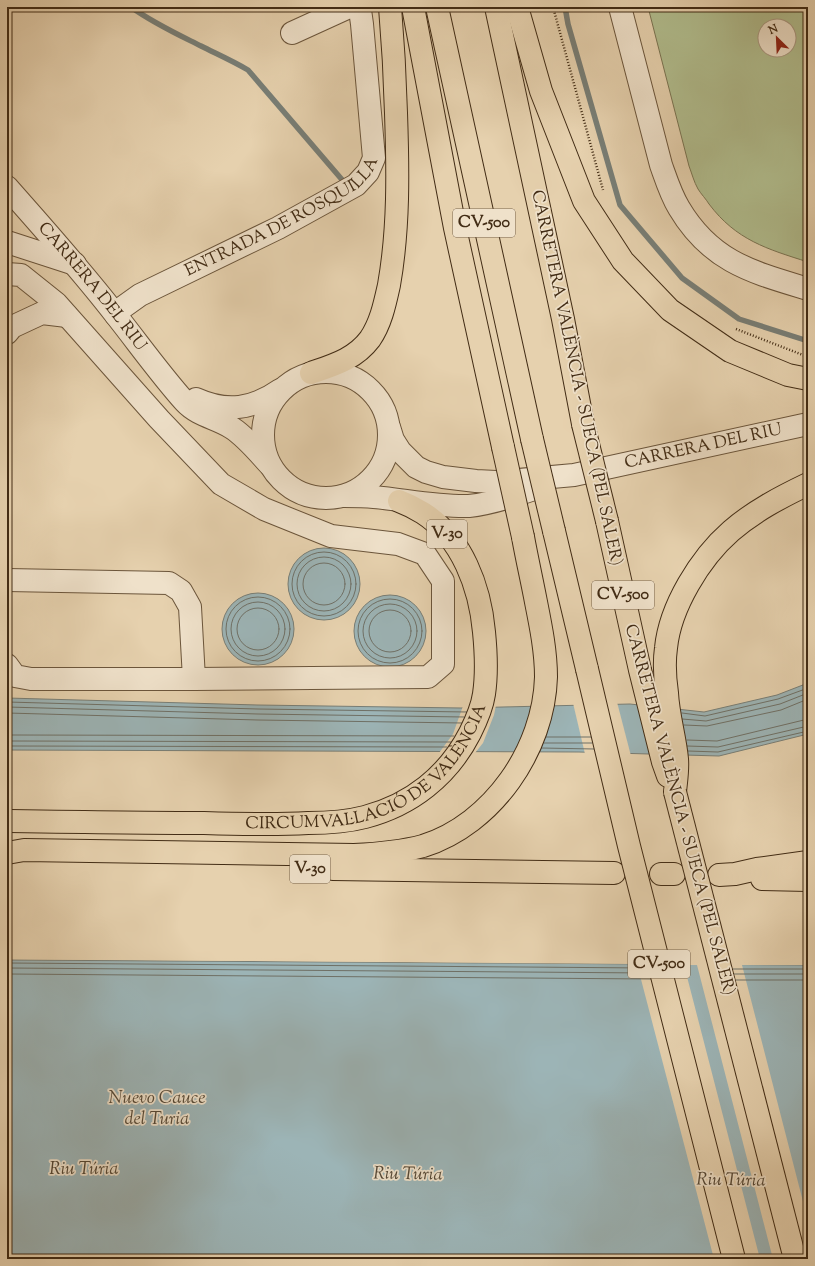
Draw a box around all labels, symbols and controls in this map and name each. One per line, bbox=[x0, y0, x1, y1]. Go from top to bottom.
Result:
north arrow bbox=[757, 18, 797, 58]
text: N bbox=[765, 21, 781, 39]
street label: ENTRADA DE ROSQUILLA bbox=[181, 153, 385, 283]
street label: CARRETERA VALÈNCIA - SUECA (PEL SALER) bbox=[524, 188, 628, 568]
road number: CV-500 bbox=[453, 209, 515, 237]
street label: CARRERA DEL RIU bbox=[32, 217, 152, 357]
street label: CARRERA DEL RIU bbox=[622, 418, 784, 476]
road number: V-30 bbox=[427, 520, 467, 548]
road number: CV-500 bbox=[592, 581, 654, 609]
street label: CARRETERA VALÈNCIA - SUECA (PEL SALER) bbox=[618, 622, 740, 998]
street label: CIRCUMVAL·LACIÓ DE VALÈNCIA bbox=[245, 701, 493, 836]
road number: V-30 bbox=[290, 855, 330, 883]
road number: CV-500 bbox=[628, 950, 690, 978]
water label: Nuevo Cauce del Turia bbox=[109, 1086, 205, 1133]
water label: Riu Túria bbox=[49, 1157, 119, 1183]
water label: Riu Túria bbox=[373, 1161, 443, 1189]
water label: Riu Túria bbox=[696, 1167, 766, 1195]

